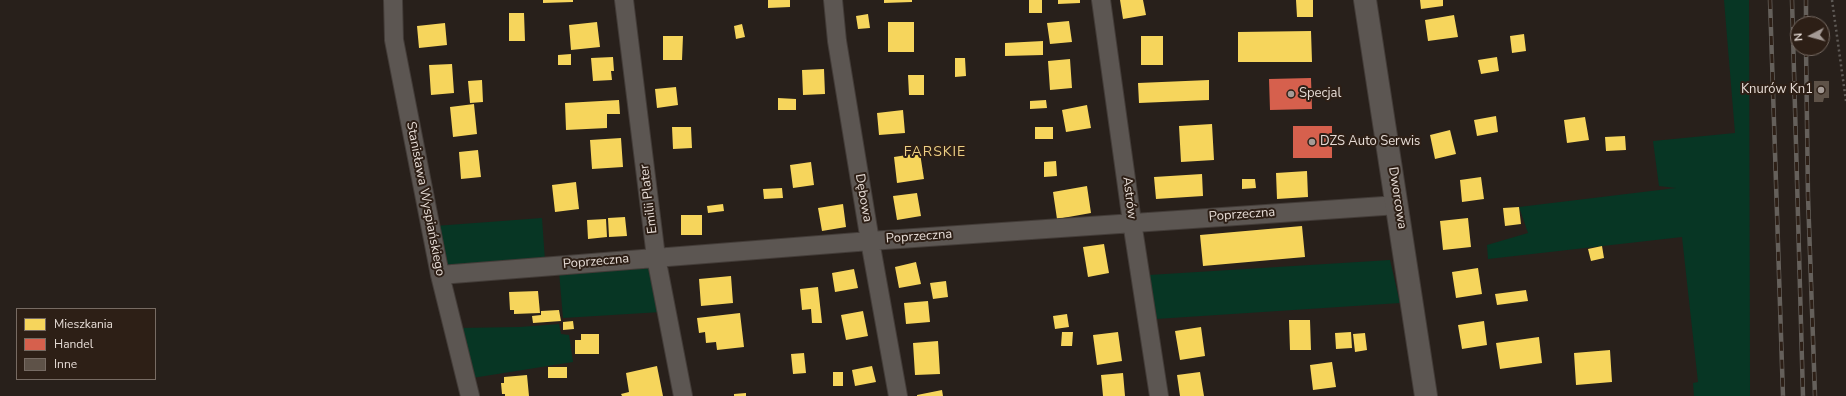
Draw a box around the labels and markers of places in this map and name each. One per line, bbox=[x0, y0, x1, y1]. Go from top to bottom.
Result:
place label: Knurów Kn1 bbox=[1741, 82, 1813, 98]
marker: Knurów Kn1 bbox=[1816, 85, 1826, 95]
place label: Specjal bbox=[1299, 86, 1341, 102]
marker: Specjal bbox=[1286, 89, 1296, 99]
place label: DZS Auto Serwis bbox=[1320, 134, 1420, 150]
marker: DZS Auto Serwis bbox=[1307, 137, 1317, 147]

